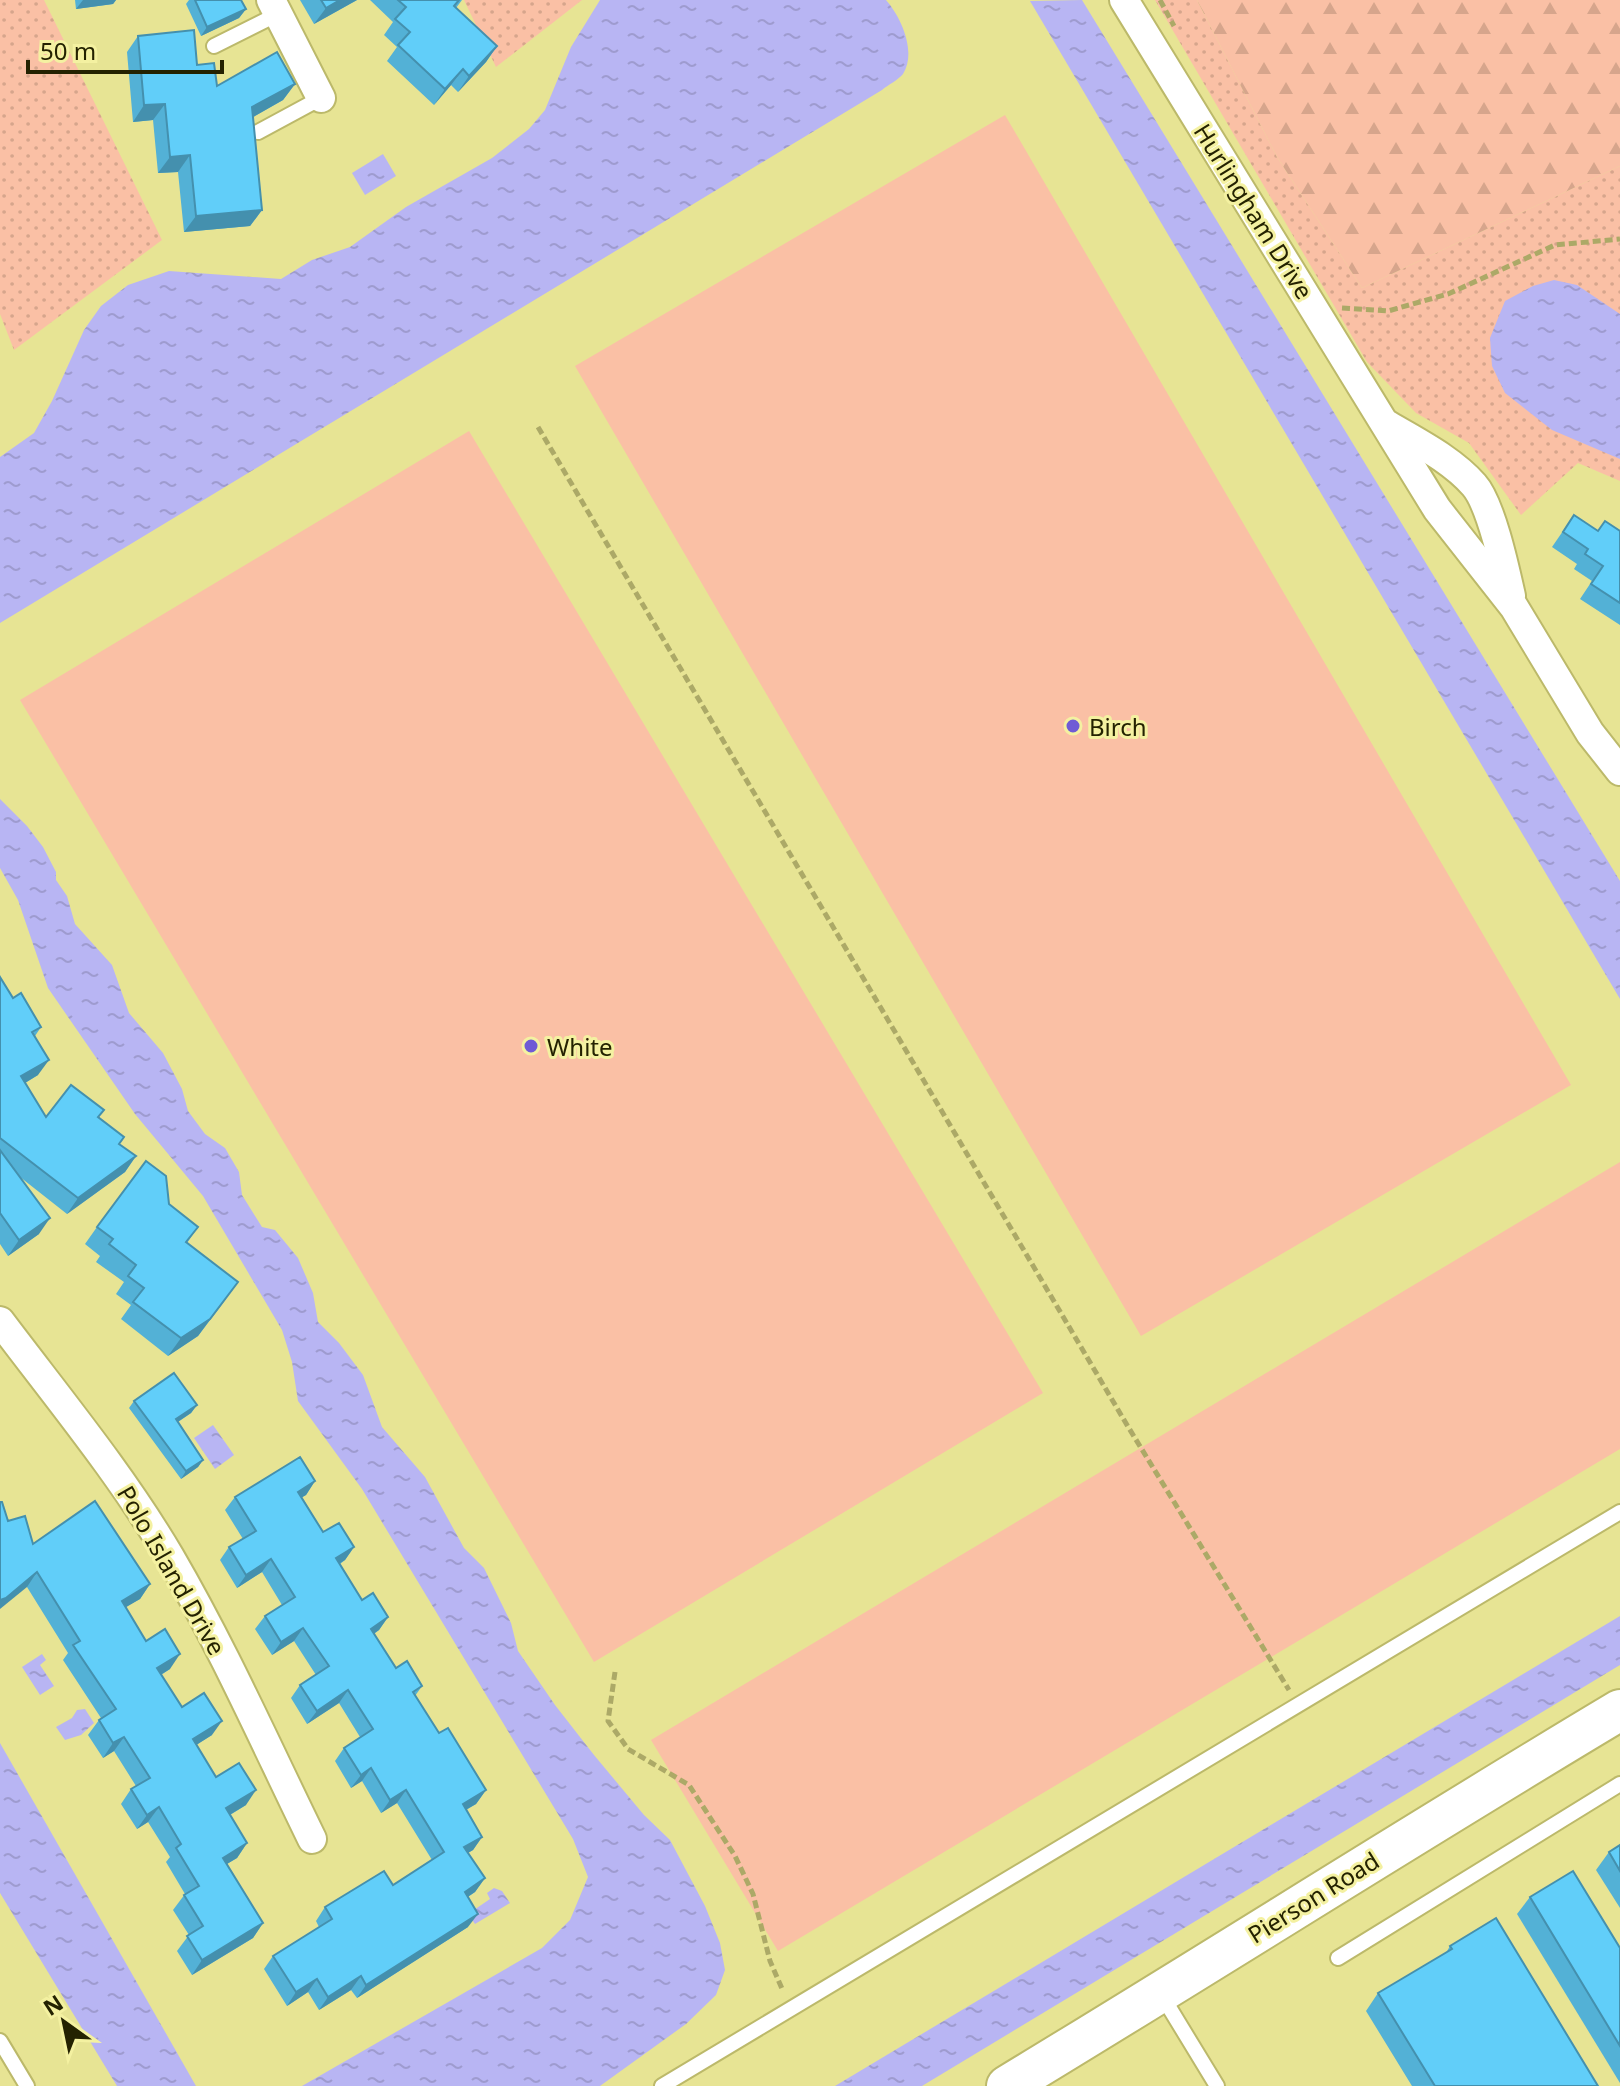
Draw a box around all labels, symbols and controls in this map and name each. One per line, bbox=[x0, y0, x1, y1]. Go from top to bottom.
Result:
scale bar bbox=[28, 24, 222, 74]
text: 50 m bbox=[40, 34, 96, 67]
street label: Hurlingham Drive bbox=[1187, 117, 1321, 305]
place label: Birch bbox=[1089, 710, 1147, 743]
marker: Birch bbox=[1064, 717, 1082, 735]
place label: White bbox=[547, 1030, 613, 1063]
marker: White bbox=[522, 1037, 540, 1055]
street label: Polo Island Drive bbox=[110, 1479, 234, 1661]
street label: Pierson Road bbox=[1241, 1844, 1385, 1950]
north arrow bbox=[24, 1982, 104, 2062]
text: N bbox=[37, 1987, 68, 2022]

